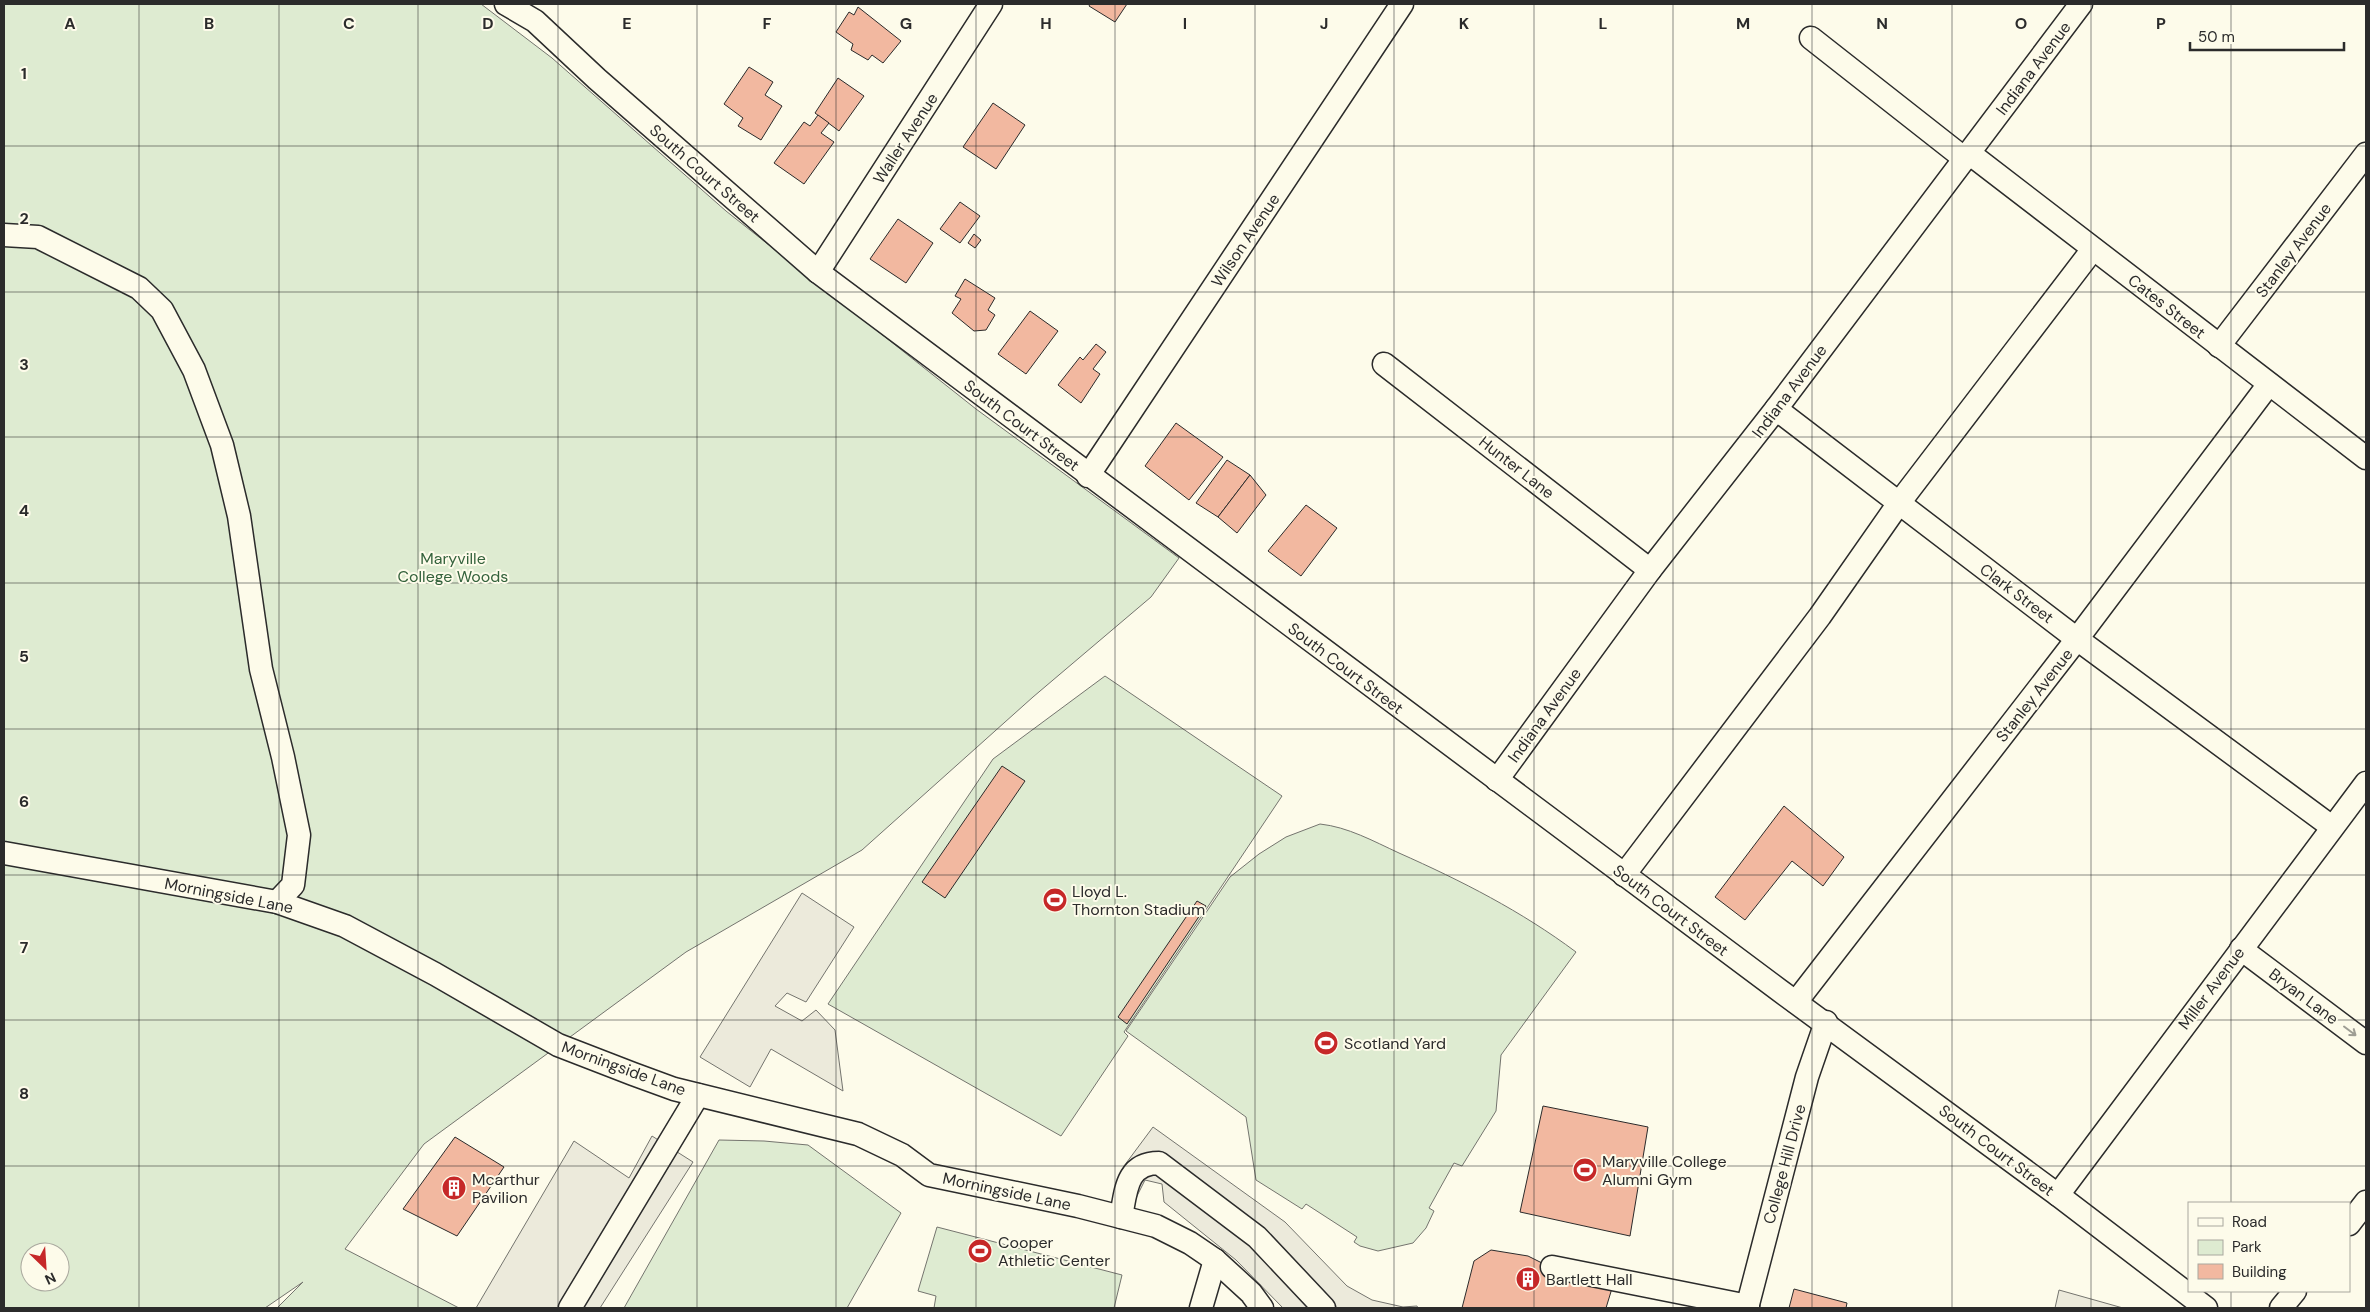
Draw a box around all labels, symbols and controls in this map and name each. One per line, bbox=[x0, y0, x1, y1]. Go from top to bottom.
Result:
text: A bbox=[64, 13, 76, 34]
text: B bbox=[204, 13, 214, 34]
text: C bbox=[343, 13, 355, 34]
text: D bbox=[482, 13, 494, 34]
text: E bbox=[622, 13, 632, 34]
text: F bbox=[763, 13, 772, 34]
text: G bbox=[900, 13, 912, 34]
text: H bbox=[1040, 13, 1052, 34]
text: I bbox=[1183, 13, 1187, 34]
text: J bbox=[1320, 13, 1328, 34]
text: K bbox=[1459, 13, 1470, 34]
text: L bbox=[1599, 13, 1608, 34]
text: M bbox=[1736, 13, 1750, 34]
text: N bbox=[1876, 13, 1888, 34]
text: O bbox=[2015, 13, 2027, 34]
text: P bbox=[2156, 13, 2166, 34]
street label: Indiana Avenue bbox=[1991, 17, 2075, 119]
scale bar bbox=[2190, 20, 2344, 52]
text: 50 m bbox=[2198, 27, 2235, 47]
text: 1 bbox=[21, 63, 27, 84]
street label: Waller Avenue bbox=[868, 89, 943, 188]
street label: South Court Street bbox=[645, 120, 764, 227]
street label: Wilson Avenue bbox=[1206, 190, 1284, 291]
street label: Stanley Avenue bbox=[2251, 199, 2336, 302]
text: 2 bbox=[19, 208, 29, 229]
street label: Cates Street bbox=[2124, 270, 2210, 343]
street label: Indiana Avenue bbox=[1747, 340, 1831, 442]
text: 3 bbox=[19, 354, 29, 375]
street label: South Court Street bbox=[960, 375, 1084, 476]
street label: Hunter Lane bbox=[1475, 431, 1559, 503]
text: 4 bbox=[19, 500, 29, 521]
park label: Maryville College Woods bbox=[398, 548, 508, 587]
street label: Clark Street bbox=[1976, 559, 2058, 628]
street label: South Court Street bbox=[1284, 618, 1408, 719]
street label: Stanley Avenue bbox=[1991, 644, 2078, 746]
text: 5 bbox=[19, 646, 29, 667]
street label: Indiana Avenue bbox=[1503, 664, 1586, 767]
text: 6 bbox=[19, 791, 29, 812]
street label: South Court Street bbox=[1609, 860, 1733, 961]
street label: Morningside Lane bbox=[163, 873, 295, 918]
place label: Lloyd L. Thornton Stadium bbox=[1072, 881, 1205, 920]
sports icon: Lloyd L. Thornton Stadium bbox=[1042, 887, 1068, 913]
text: 7 bbox=[20, 937, 29, 958]
street label: Miller Avenue bbox=[2174, 943, 2249, 1034]
street label: Bryan Lane bbox=[2265, 963, 2343, 1029]
one-way arrow bbox=[2343, 1025, 2356, 1036]
sports icon: Scotland Yard bbox=[1313, 1030, 1339, 1056]
place label: Scotland Yard bbox=[1344, 1033, 1446, 1054]
street label: Morningside Lane bbox=[559, 1036, 689, 1101]
text: 8 bbox=[19, 1083, 29, 1104]
street label: South Court Street bbox=[1935, 1100, 2059, 1201]
street label: College Hill Drive bbox=[1758, 1102, 1811, 1226]
place label: Maryville College Alumni Gym bbox=[1602, 1151, 1727, 1190]
sports icon: Maryville College Alumni Gym bbox=[1572, 1157, 1598, 1183]
street label: Morningside Lane bbox=[941, 1168, 1073, 1215]
place label: Mcarthur Pavilion bbox=[472, 1169, 540, 1208]
building icon: Mcarthur Pavilion bbox=[441, 1175, 467, 1201]
legend bbox=[2188, 1202, 2350, 1292]
text: Road bbox=[2232, 1212, 2267, 1232]
place label: Cooper Athletic Center bbox=[998, 1232, 1110, 1271]
text: Park bbox=[2232, 1237, 2262, 1257]
sports icon: Cooper Athletic Center bbox=[967, 1238, 993, 1264]
north arrow bbox=[20, 1242, 70, 1292]
text: Building bbox=[2232, 1262, 2287, 1282]
building icon: Bartlett Hall bbox=[1515, 1266, 1541, 1292]
text: N bbox=[42, 1268, 59, 1289]
place label: Bartlett Hall bbox=[1546, 1269, 1632, 1290]

